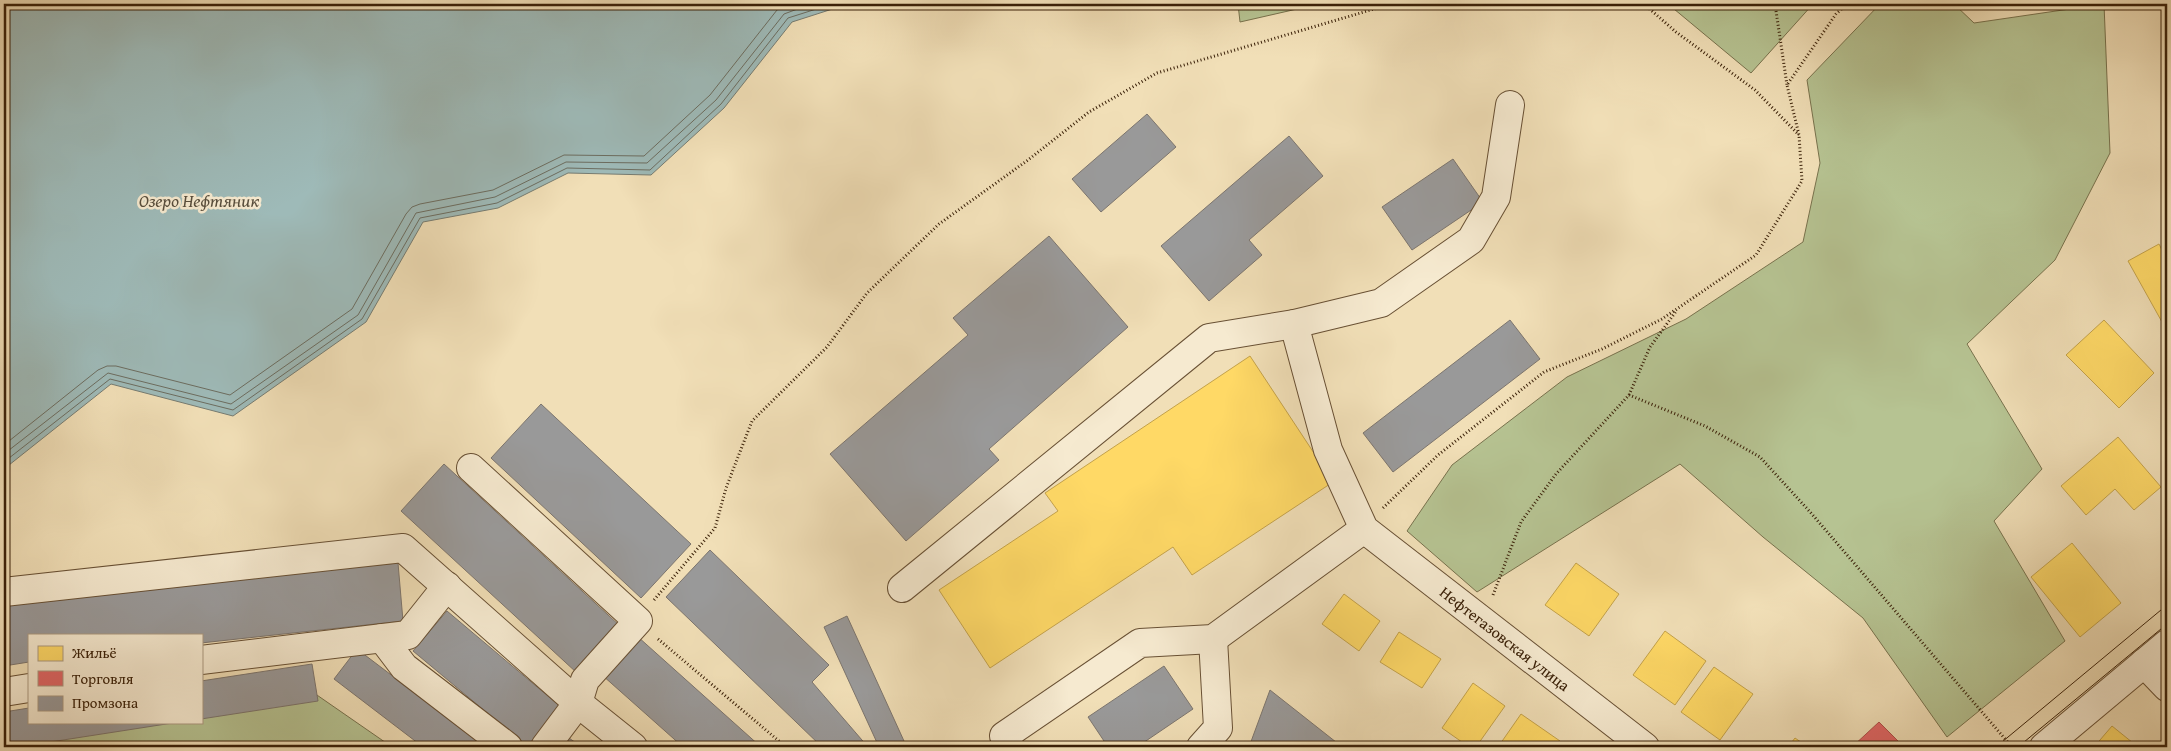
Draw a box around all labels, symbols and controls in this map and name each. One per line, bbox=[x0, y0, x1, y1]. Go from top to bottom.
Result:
water label: Озеро Нефтяник bbox=[139, 187, 259, 214]
street label: Нефтегазовская улица bbox=[1435, 580, 1576, 697]
legend bbox=[28, 634, 202, 724]
text: Жильё bbox=[71, 642, 117, 663]
text: Торговля bbox=[72, 668, 134, 689]
text: Промзона bbox=[72, 692, 139, 713]

